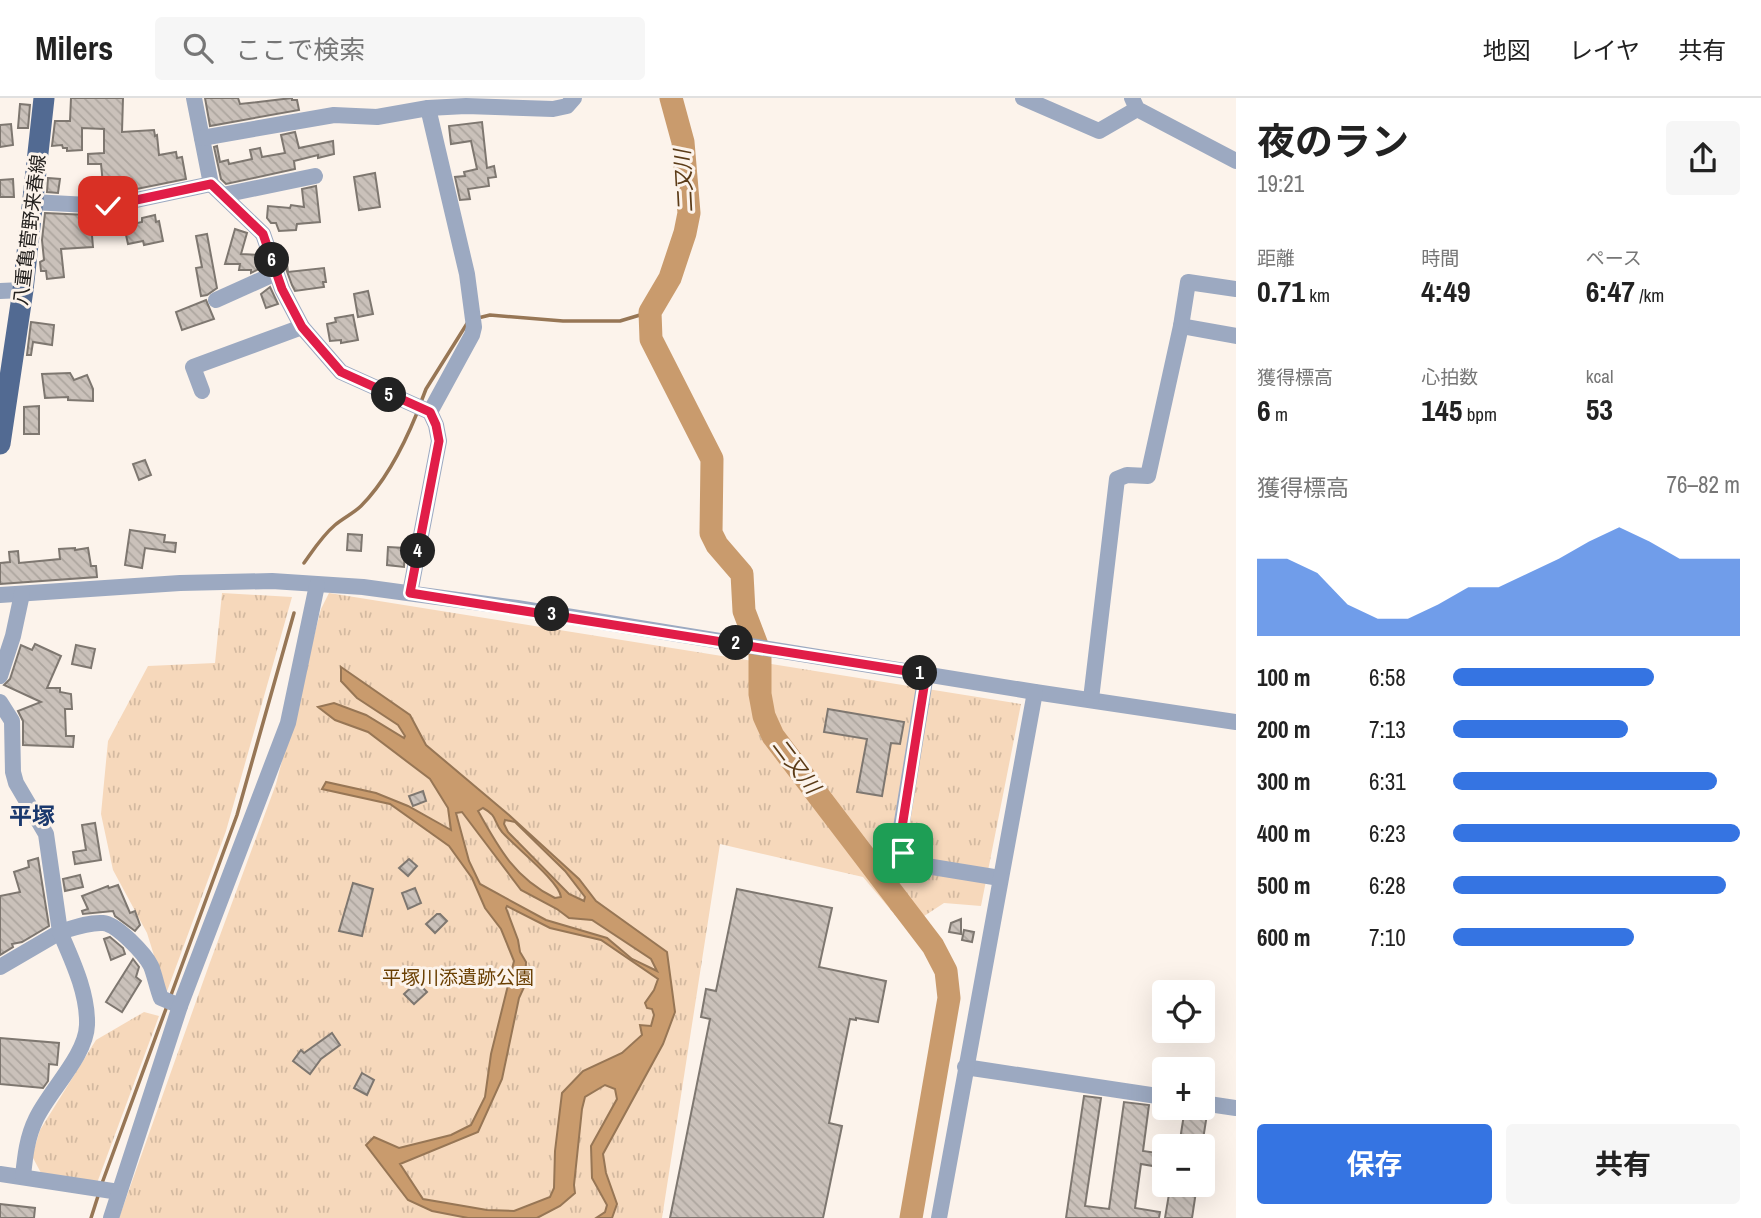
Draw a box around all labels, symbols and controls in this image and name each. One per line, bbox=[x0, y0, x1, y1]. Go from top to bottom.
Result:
search box bbox=[155, 17, 645, 80]
text: Milers bbox=[35, 26, 113, 70]
icon: search bbox=[179, 29, 217, 67]
text: ここで検索 bbox=[235, 32, 365, 67]
text: 地図 bbox=[1483, 34, 1531, 66]
text: レイヤ bbox=[1569, 34, 1640, 66]
text: 共有 bbox=[1678, 34, 1726, 66]
text: 夜のラン bbox=[1257, 116, 1409, 167]
button: share bbox=[1666, 121, 1740, 195]
water label: 二又川 bbox=[667, 147, 700, 213]
street label: 八重亀菅野来春線 bbox=[7, 153, 51, 307]
text: 19:21 bbox=[1257, 168, 1304, 199]
pin bbox=[78, 176, 138, 236]
icon: check bbox=[89, 187, 127, 225]
pin: 6 bbox=[254, 242, 290, 278]
text: 距離 bbox=[1257, 245, 1295, 271]
text: 時間 bbox=[1421, 245, 1459, 271]
text: ペース bbox=[1586, 245, 1642, 271]
text: 6 bbox=[267, 246, 276, 272]
text: 0.71 bbox=[1257, 271, 1305, 311]
text: 4:49 bbox=[1421, 271, 1471, 311]
text: 6:47 bbox=[1586, 271, 1635, 311]
text: km bbox=[1305, 282, 1330, 308]
text: /km bbox=[1635, 282, 1664, 308]
text: kcal bbox=[1586, 363, 1613, 389]
text: 獲得標高 bbox=[1257, 364, 1333, 390]
text: 心拍数 bbox=[1421, 364, 1478, 390]
pin: 5 bbox=[372, 378, 406, 412]
text: 5 bbox=[384, 381, 393, 407]
text: 53 bbox=[1586, 389, 1613, 429]
text: 6 bbox=[1257, 390, 1271, 430]
text: 145 bbox=[1421, 390, 1462, 430]
text: m bbox=[1271, 401, 1288, 427]
text: bpm bbox=[1462, 401, 1497, 427]
text: 76–82 m bbox=[1667, 469, 1740, 500]
text: 獲得標高 bbox=[1257, 472, 1349, 503]
pin: 4 bbox=[400, 533, 436, 568]
text: 4 bbox=[413, 537, 422, 563]
pin: 3 bbox=[534, 596, 570, 632]
text: 3 bbox=[547, 600, 556, 626]
pin: 2 bbox=[718, 626, 754, 660]
text: 2 bbox=[731, 629, 740, 655]
pin: 1 bbox=[902, 656, 937, 690]
text: 1 bbox=[915, 659, 924, 685]
text: 100 m bbox=[1257, 662, 1310, 693]
text: 6:58 bbox=[1369, 662, 1406, 693]
text: 200 m bbox=[1257, 714, 1310, 745]
text: 7:13 bbox=[1369, 714, 1406, 745]
water label: 二又川 bbox=[766, 732, 828, 801]
text: 300 m bbox=[1257, 766, 1310, 797]
text: 6:31 bbox=[1369, 766, 1406, 797]
district label: 平塚 bbox=[9, 800, 55, 831]
text: 400 m bbox=[1257, 818, 1310, 849]
text: 6:23 bbox=[1369, 818, 1406, 849]
pin bbox=[873, 823, 933, 883]
icon: arrive bbox=[884, 834, 922, 872]
text: 500 m bbox=[1257, 870, 1310, 901]
text: 6:28 bbox=[1369, 870, 1406, 901]
text: 600 m bbox=[1257, 922, 1310, 953]
text: 7:10 bbox=[1369, 922, 1406, 953]
park label: 平塚川添遺跡公園 bbox=[382, 964, 534, 990]
map controls bbox=[1152, 980, 1215, 1197]
button: locate bbox=[1152, 980, 1215, 1043]
button: + bbox=[1152, 1057, 1215, 1120]
button: 保存 bbox=[1257, 1124, 1492, 1204]
button: 共有 bbox=[1506, 1124, 1740, 1204]
button: − bbox=[1152, 1134, 1215, 1197]

